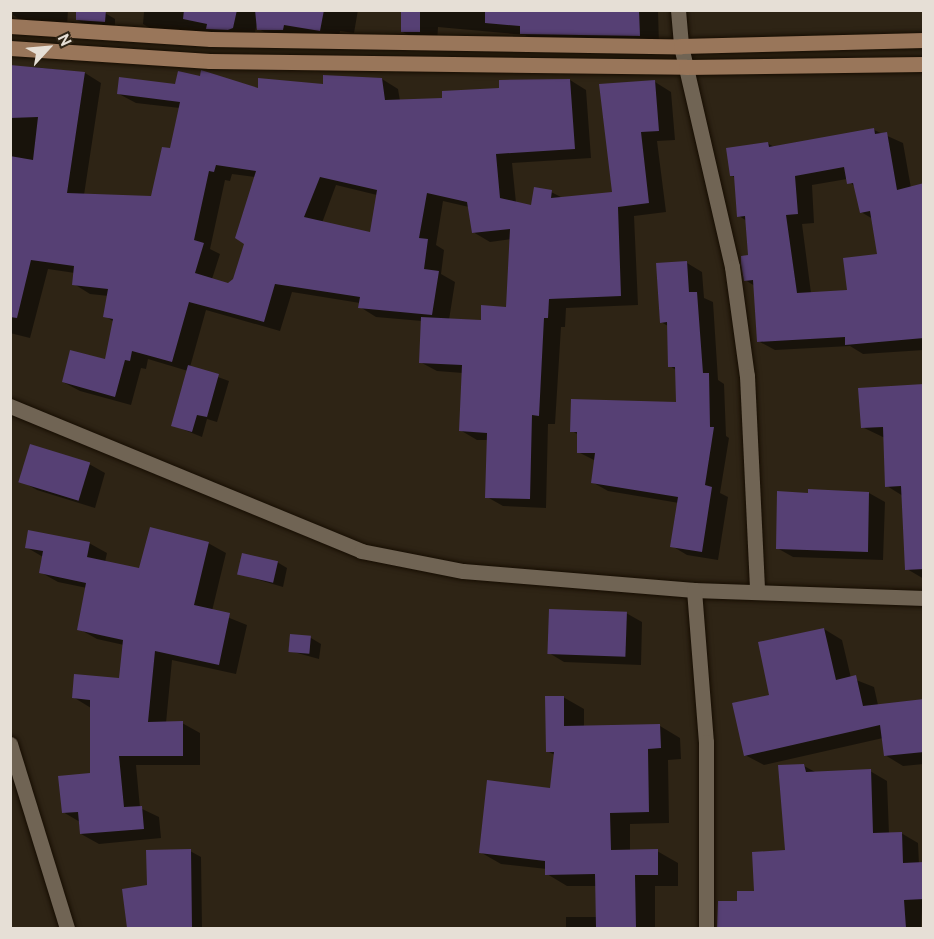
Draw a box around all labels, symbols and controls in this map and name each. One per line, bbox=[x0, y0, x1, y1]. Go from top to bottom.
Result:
north arrow bbox=[18, 18, 78, 78]
text: N bbox=[54, 31, 76, 49]

